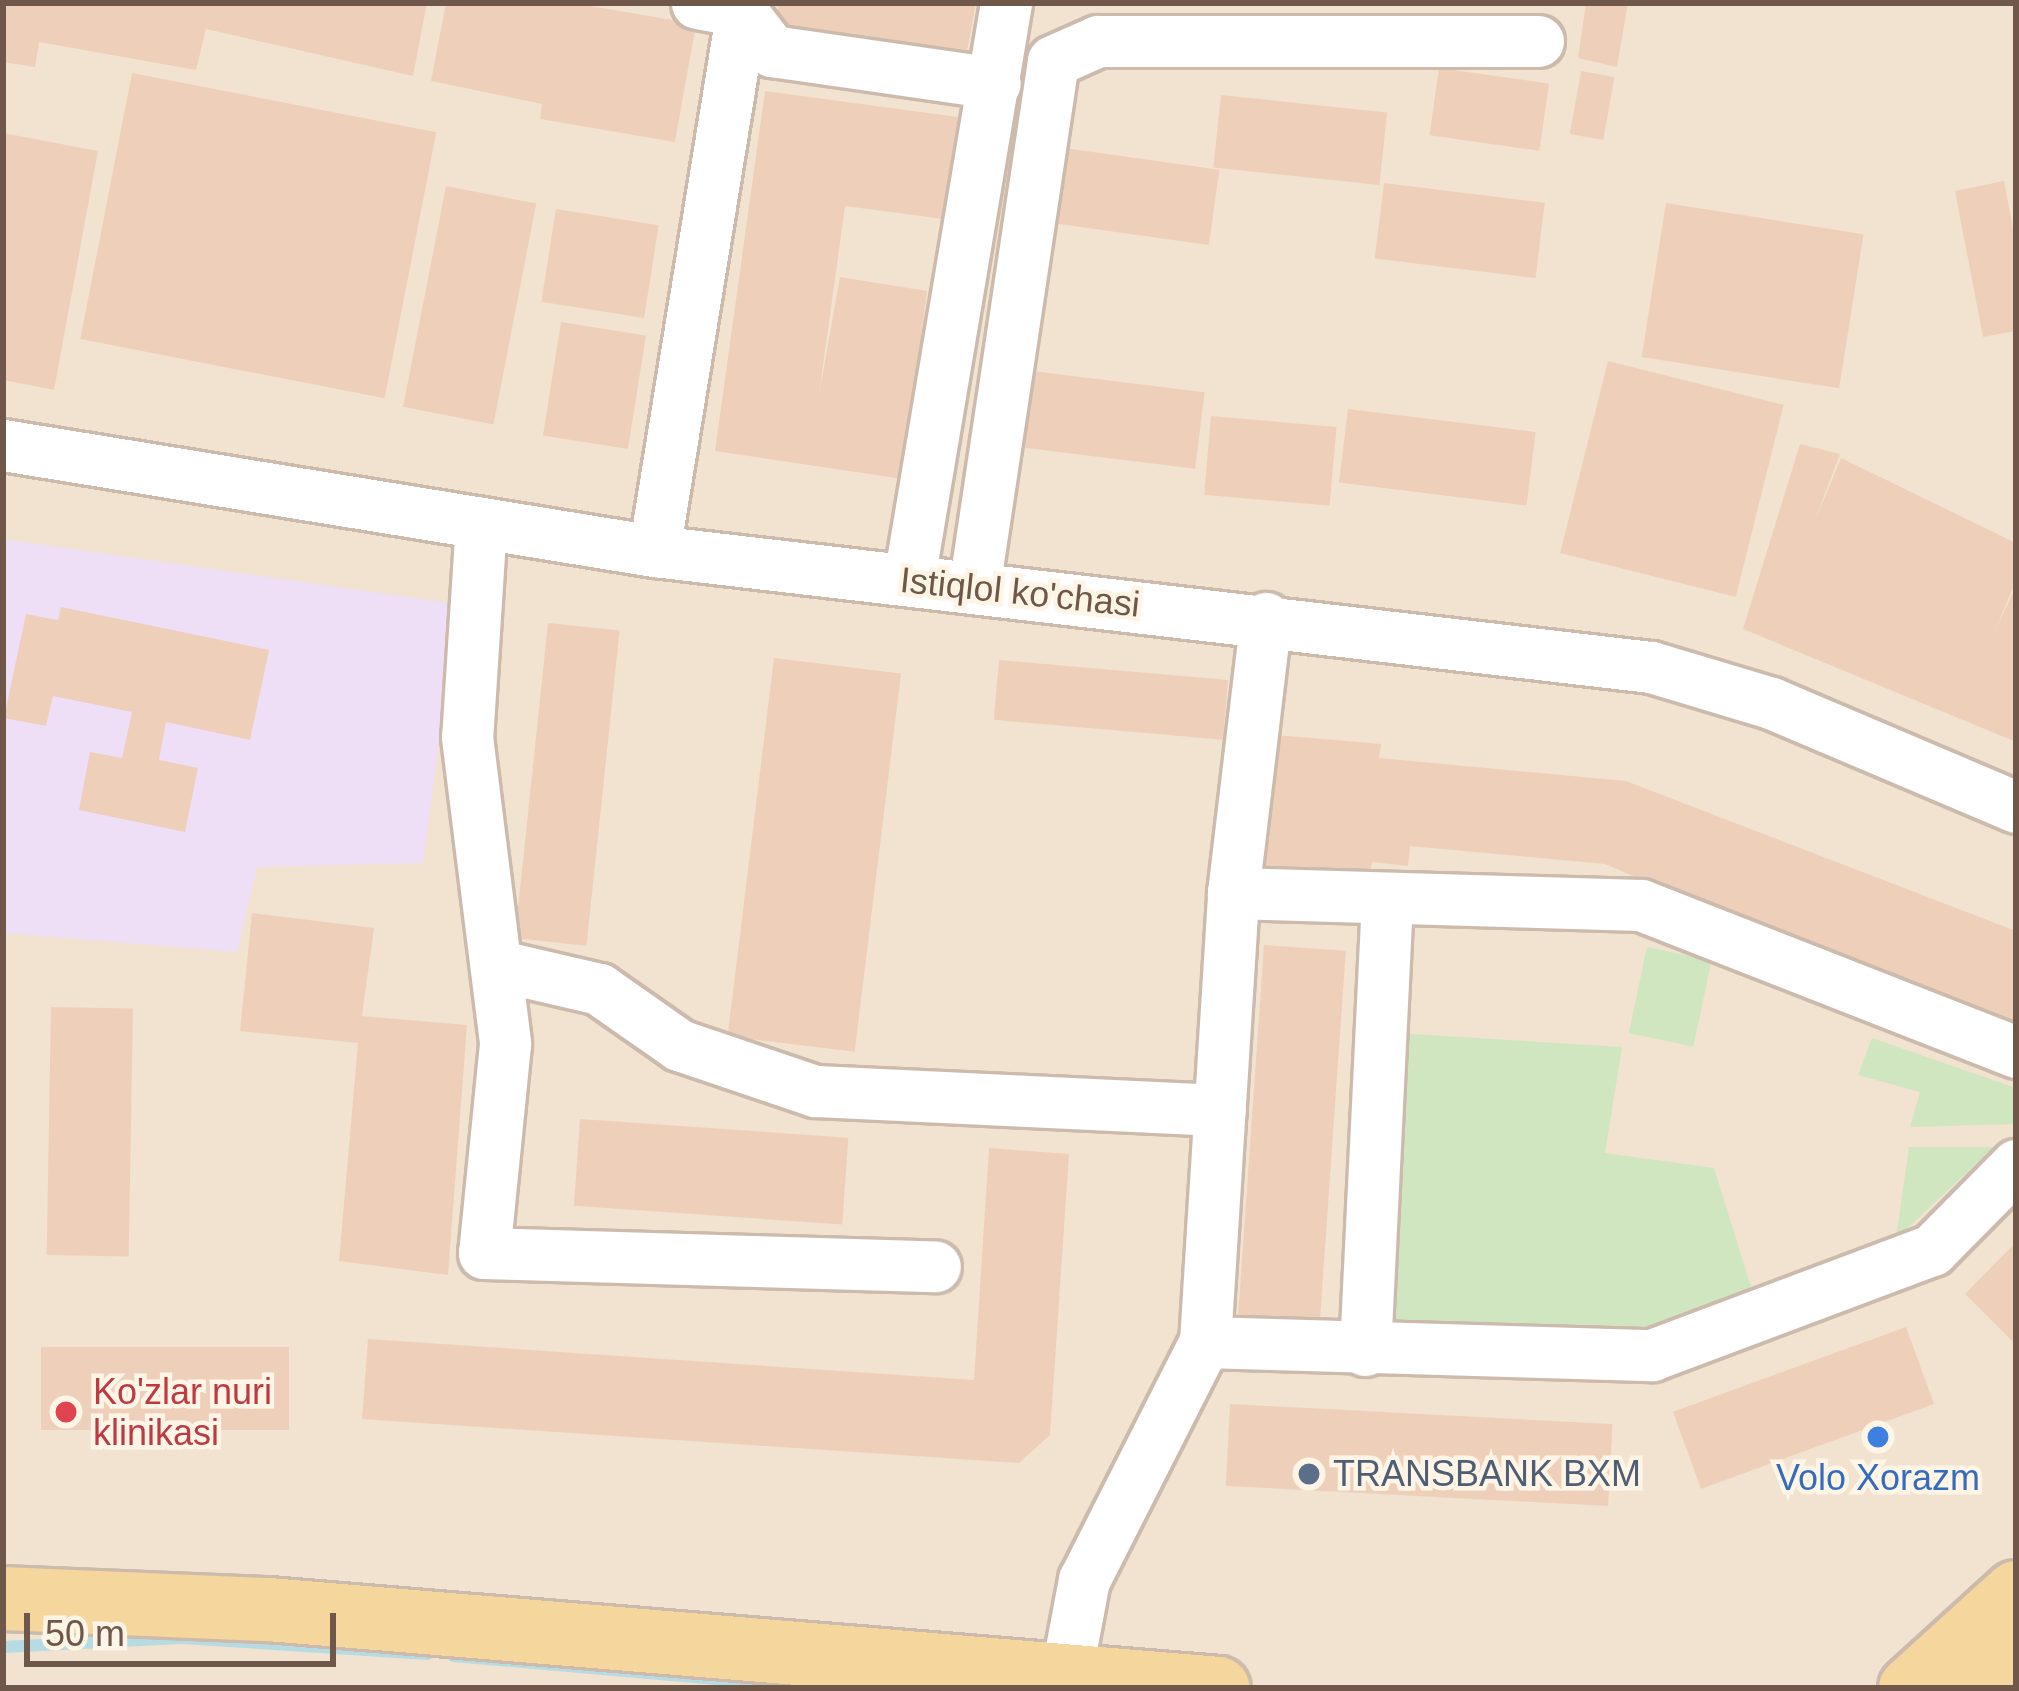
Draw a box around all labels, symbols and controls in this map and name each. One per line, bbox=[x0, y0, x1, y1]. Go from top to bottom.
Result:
street label: Istiqlol ko'chasi bbox=[898, 558, 1142, 626]
place label: Ko'zlar nuri klinikasi bbox=[93, 1369, 272, 1454]
marker: Ko'zlar nuri klinikasi bbox=[50, 1396, 82, 1428]
marker: Volo Xorazm bbox=[1865, 1424, 1891, 1450]
place label: TRANSBANK BXM bbox=[1333, 1452, 1641, 1496]
place label: Volo Xorazm bbox=[1776, 1456, 1980, 1500]
marker: TRANSBANK BXM bbox=[1296, 1461, 1322, 1487]
scale bar bbox=[30, 1589, 342, 1663]
text: 50 m bbox=[45, 1613, 125, 1654]

